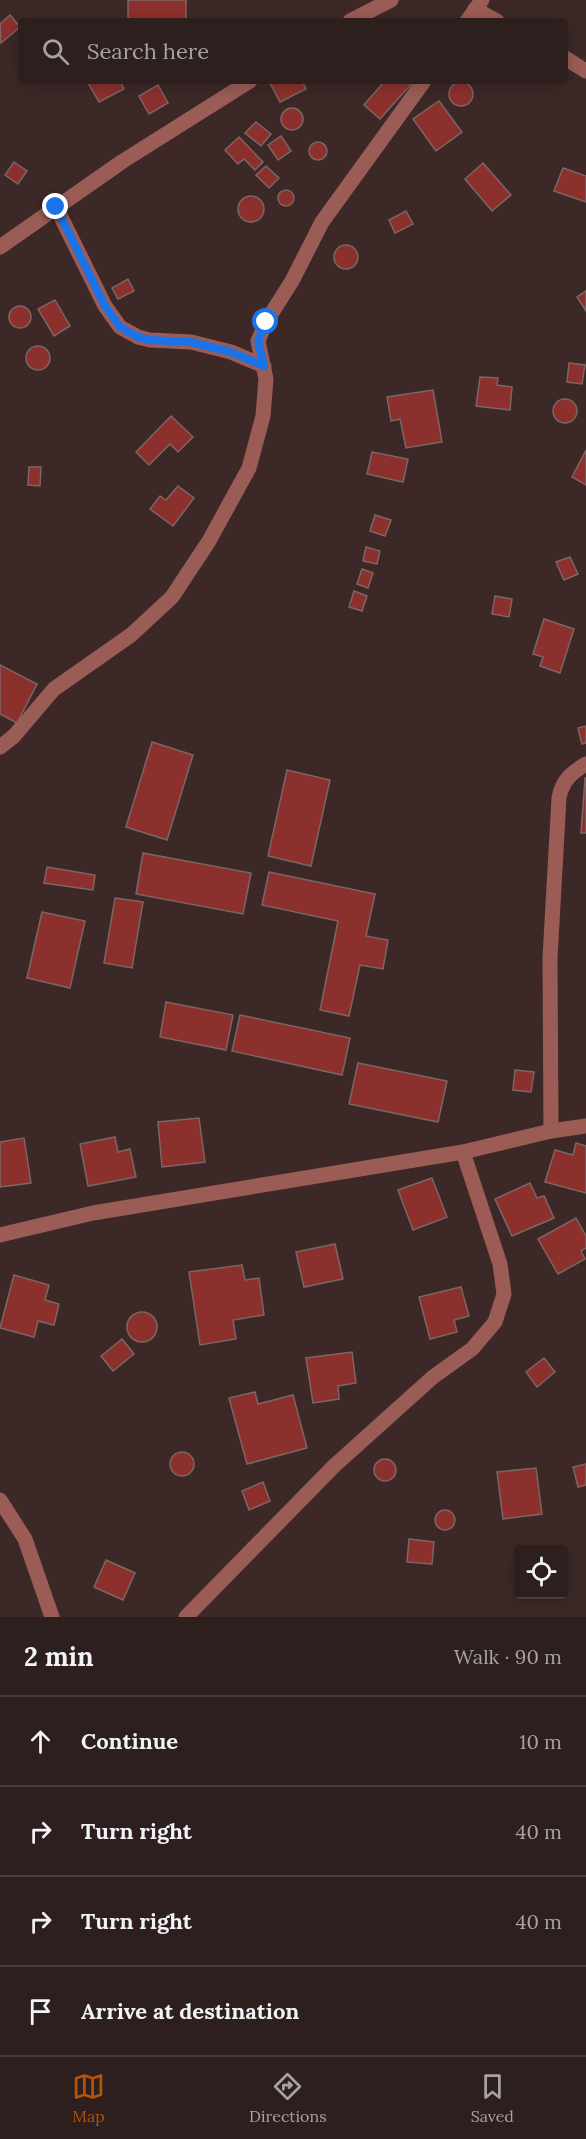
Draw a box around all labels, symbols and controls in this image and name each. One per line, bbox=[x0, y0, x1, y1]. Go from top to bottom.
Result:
search box bbox=[18, 18, 568, 84]
icon: search bbox=[39, 35, 72, 68]
text: Search here bbox=[87, 37, 209, 65]
route end bbox=[42, 193, 68, 219]
route start bbox=[252, 308, 278, 334]
map controls bbox=[514, 1545, 568, 1599]
button: locate bbox=[514, 1545, 568, 1599]
text: 2 min bbox=[24, 1640, 94, 1673]
text: Walk · 90 m bbox=[454, 1644, 562, 1669]
icon: ahead bbox=[24, 1725, 57, 1758]
text: Continue bbox=[81, 1727, 178, 1755]
text: 10 m bbox=[519, 1729, 562, 1754]
icon: right bbox=[24, 1815, 57, 1848]
text: Turn right bbox=[81, 1817, 192, 1845]
text: 40 m bbox=[516, 1819, 562, 1844]
icon: right bbox=[24, 1905, 57, 1938]
text: Turn right bbox=[81, 1907, 192, 1935]
text: 40 m bbox=[516, 1909, 562, 1934]
icon: arrive bbox=[24, 1995, 57, 2028]
text: Arrive at destination bbox=[81, 1997, 299, 2025]
tab: Map bbox=[72, 2070, 105, 2126]
tab: Directions bbox=[249, 2070, 327, 2126]
tab: Saved bbox=[471, 2070, 514, 2126]

